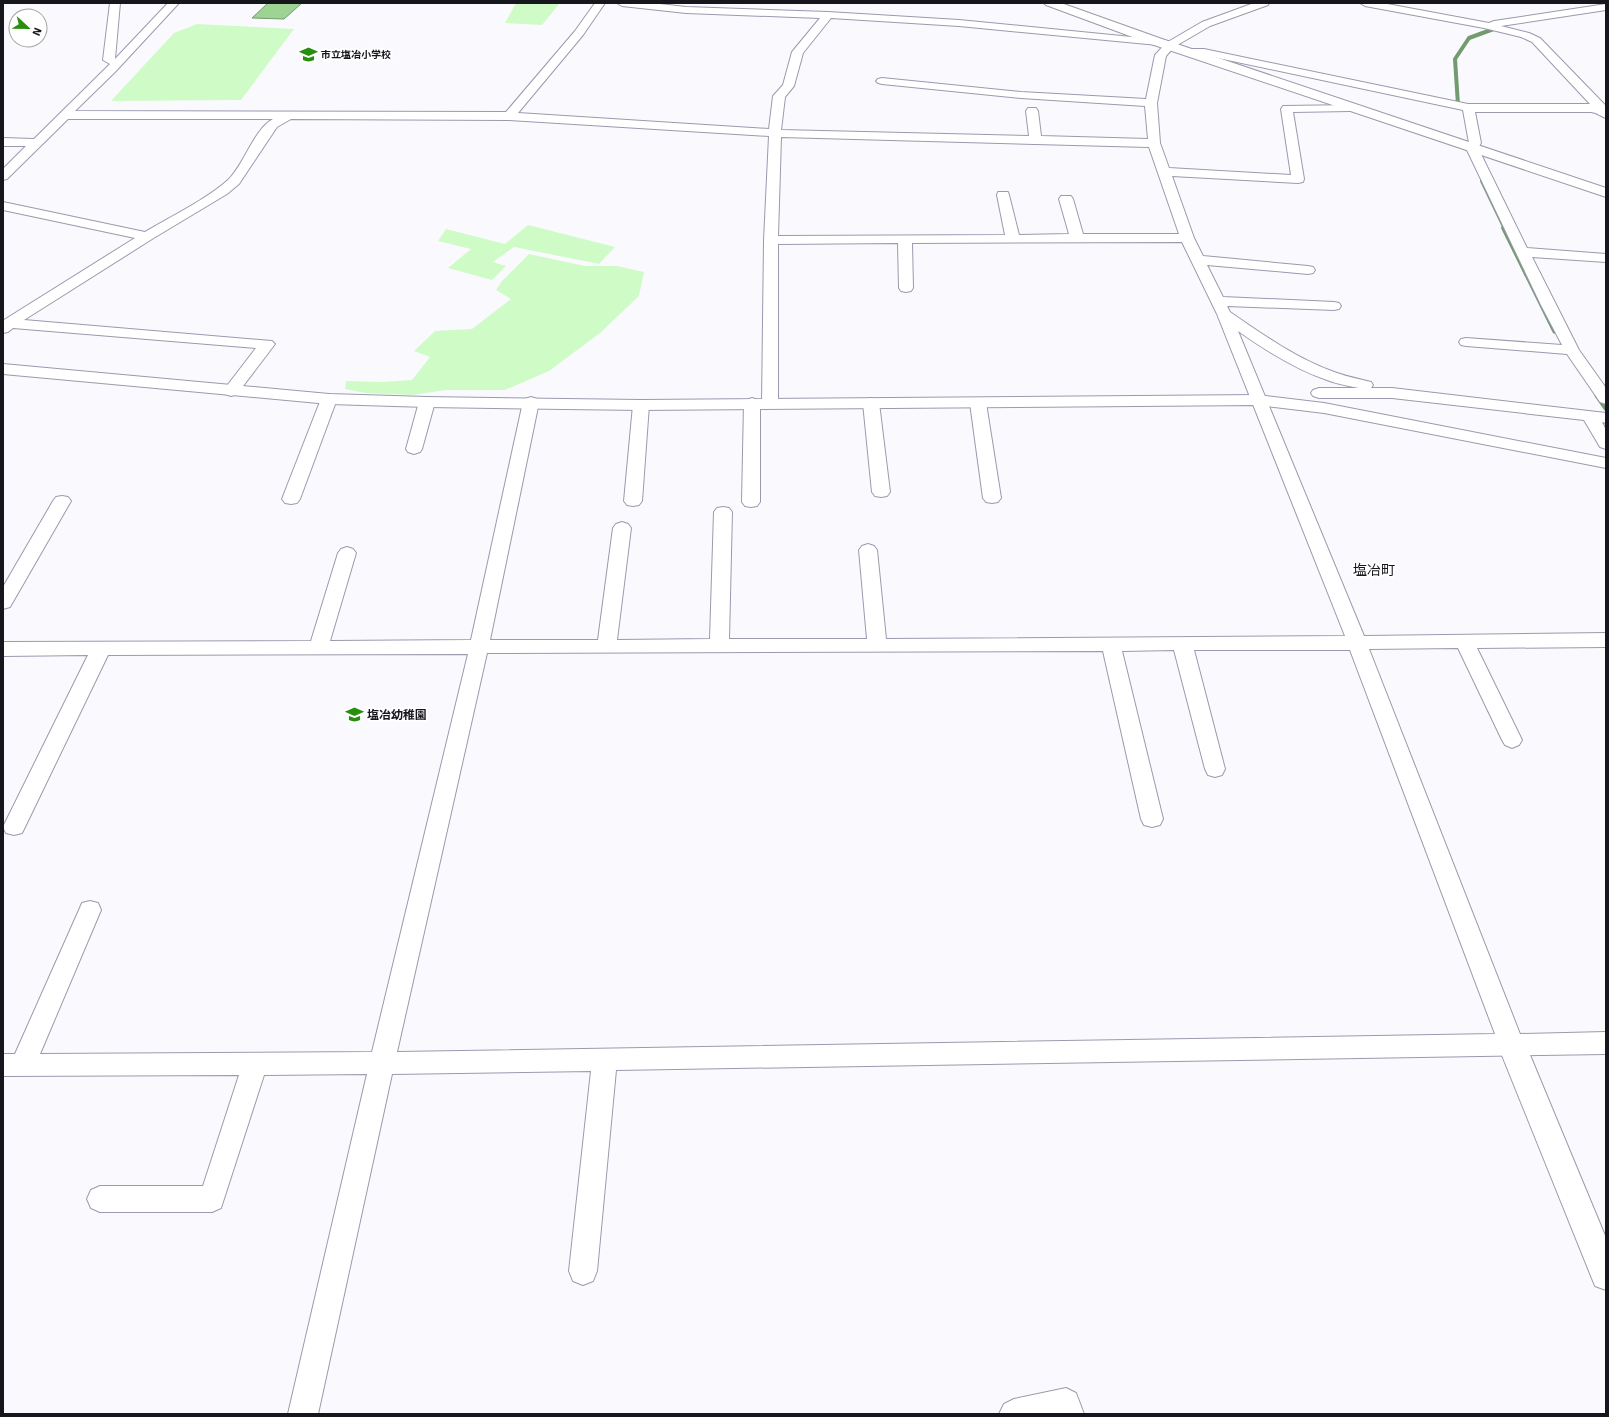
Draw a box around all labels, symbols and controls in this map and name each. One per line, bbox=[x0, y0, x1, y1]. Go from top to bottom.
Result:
north arrow bbox=[8, 8, 48, 48]
text: N bbox=[29, 26, 44, 38]
school or university icon: 市立塩冶小学校 bbox=[298, 44, 318, 64]
place label: 市立塩冶小学校 bbox=[321, 49, 391, 61]
district label: 塩冶町 bbox=[1353, 562, 1395, 579]
school or university icon: 塩冶幼稚園 bbox=[344, 705, 364, 725]
place label: 塩冶幼稚園 bbox=[367, 708, 427, 723]

